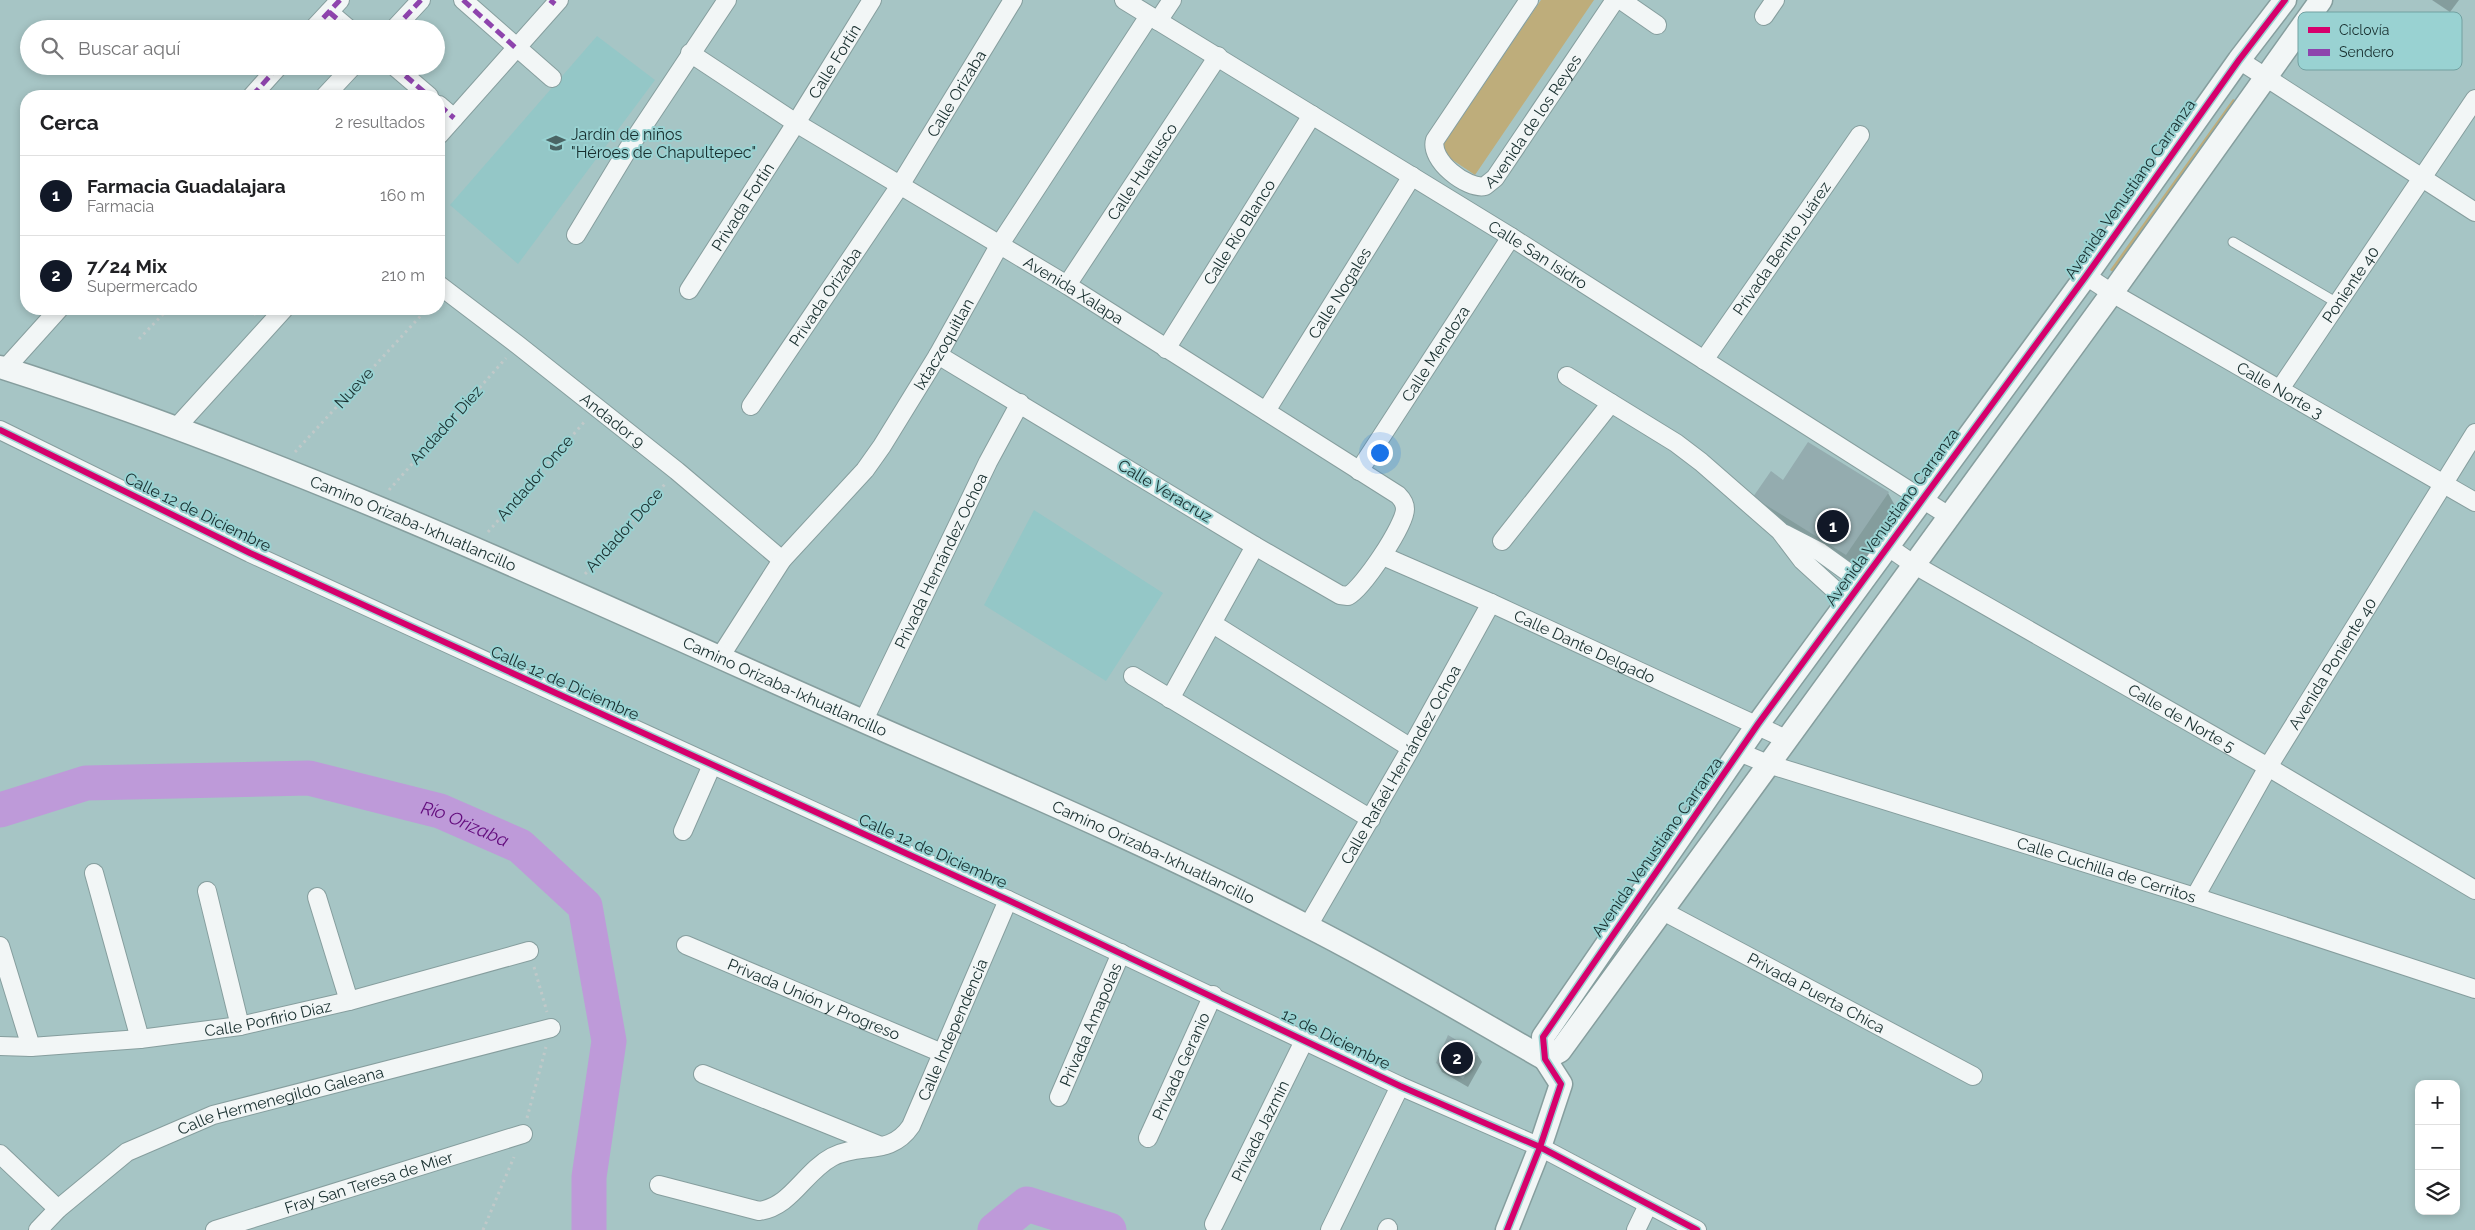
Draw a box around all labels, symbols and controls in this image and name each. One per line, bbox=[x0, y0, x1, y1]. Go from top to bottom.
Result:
legend bbox=[2298, 12, 2462, 70]
search box bbox=[20, 20, 445, 75]
street label: Calle Fortín bbox=[804, 20, 864, 102]
text: Ciclovía bbox=[2339, 22, 2389, 38]
icon: search bbox=[38, 34, 66, 62]
text: Buscar aquí bbox=[78, 37, 180, 59]
text: Sendero bbox=[2339, 44, 2394, 60]
street label: Calle Orizaba bbox=[922, 46, 990, 140]
street label: Avenida de los Reyes bbox=[1481, 51, 1585, 192]
street label: Avenida Venustiano Carranza bbox=[2061, 96, 2199, 282]
text: Cerca bbox=[40, 110, 99, 135]
text: 2 resultados bbox=[335, 113, 425, 132]
street label: Calle Huatusco bbox=[1103, 119, 1181, 224]
place label: Jardín de niños "Héroes de Chapultepec" bbox=[571, 125, 756, 162]
school or university icon: Jardín de niños "Héroes de Chapultepec" bbox=[545, 132, 567, 154]
street label: Privada Fortín bbox=[707, 159, 778, 254]
text: Farmacia Guadalajara bbox=[87, 175, 286, 197]
street label: Calle Río Blanco bbox=[1199, 176, 1279, 288]
street label: Privada Benito Juárez bbox=[1728, 178, 1835, 319]
text: 1 bbox=[52, 186, 60, 205]
text: 160 m bbox=[380, 186, 425, 205]
text: Farmacia bbox=[87, 197, 154, 216]
street label: Calle San Isidro bbox=[1485, 216, 1591, 293]
street label: Poniente 40 bbox=[2318, 243, 2383, 326]
street label: Privada Orizaba bbox=[785, 244, 865, 350]
street label: Calle Nogales bbox=[1304, 244, 1375, 342]
street label: Avenida Xalapa bbox=[1020, 252, 1127, 328]
text: 7/24 Mix bbox=[87, 255, 167, 277]
text: 2 bbox=[51, 266, 61, 285]
text: 210 m bbox=[381, 266, 425, 285]
text: Supermercado bbox=[87, 277, 198, 296]
street label: Ixtaczoquitlan bbox=[909, 295, 977, 393]
street label: Calle Mendoza bbox=[1397, 302, 1473, 405]
street label: Calle Norte 3 bbox=[2233, 357, 2327, 422]
street label: Nueve bbox=[330, 364, 378, 412]
street label: Andador Diez bbox=[406, 382, 486, 468]
street label: Andador 9 bbox=[577, 389, 649, 451]
street label: Avenida Venustiano Carranza bbox=[1821, 425, 1963, 609]
street label: Andador Once bbox=[493, 431, 577, 525]
your location bbox=[1367, 440, 1393, 466]
street label: Calle Veracruz bbox=[1114, 455, 1216, 527]
street label: Calle 12 de Diciembre bbox=[122, 468, 274, 556]
street label: Privada Hernández Ochoa bbox=[890, 470, 991, 652]
street label: Camino Orizaba-Ixhuatlancillo bbox=[308, 471, 519, 575]
street label: Andador Doce bbox=[581, 484, 667, 576]
pin: 1 bbox=[1817, 507, 1849, 545]
street label: Avenida Poniente 40 bbox=[2284, 594, 2380, 733]
street label: Calle Dante Delgado bbox=[1511, 605, 1658, 687]
street label: Camino Orizaba-Ixhuatlancillo bbox=[680, 632, 890, 740]
street label: Calle 12 de Diciembre bbox=[488, 642, 642, 724]
street label: Calle Rafaél Hernández Ochoa bbox=[1336, 662, 1464, 868]
street label: Calle de Norte 5 bbox=[2125, 679, 2239, 756]
street label: Avenida Venustiano Carranza bbox=[1588, 754, 1726, 940]
water label: Río Orizaba bbox=[419, 796, 513, 851]
street label: Camino Orizaba-Ixhuatlancillo bbox=[1049, 796, 1258, 908]
street label: Calle 12 de Diciembre bbox=[856, 810, 1010, 892]
street label: Calle Cuchilla de Cerritos bbox=[2015, 833, 2199, 906]
street label: Privada Puerta Chica bbox=[1744, 948, 1888, 1037]
street label: Privada Unión y Progreso bbox=[725, 954, 903, 1044]
street label: Calle Independencia bbox=[913, 956, 991, 1104]
street label: Privada Amapolas bbox=[1055, 959, 1125, 1089]
street label: Calle Porfirio Díaz bbox=[203, 996, 333, 1040]
street label: 12 de Diciembre bbox=[1279, 1004, 1393, 1074]
street label: Privada Geranio bbox=[1148, 1009, 1213, 1123]
pin: 2 bbox=[1441, 1039, 1473, 1077]
street label: Calle Hermenegildo Galeana bbox=[174, 1062, 386, 1139]
street label: Privada Jazmín bbox=[1227, 1077, 1293, 1184]
map controls bbox=[2415, 1080, 2460, 1215]
button: + bbox=[2415, 1080, 2460, 1125]
button: − bbox=[2415, 1125, 2460, 1170]
street label: Fray San Teresa de Mier bbox=[282, 1147, 456, 1217]
button: layers bbox=[2415, 1170, 2460, 1215]

